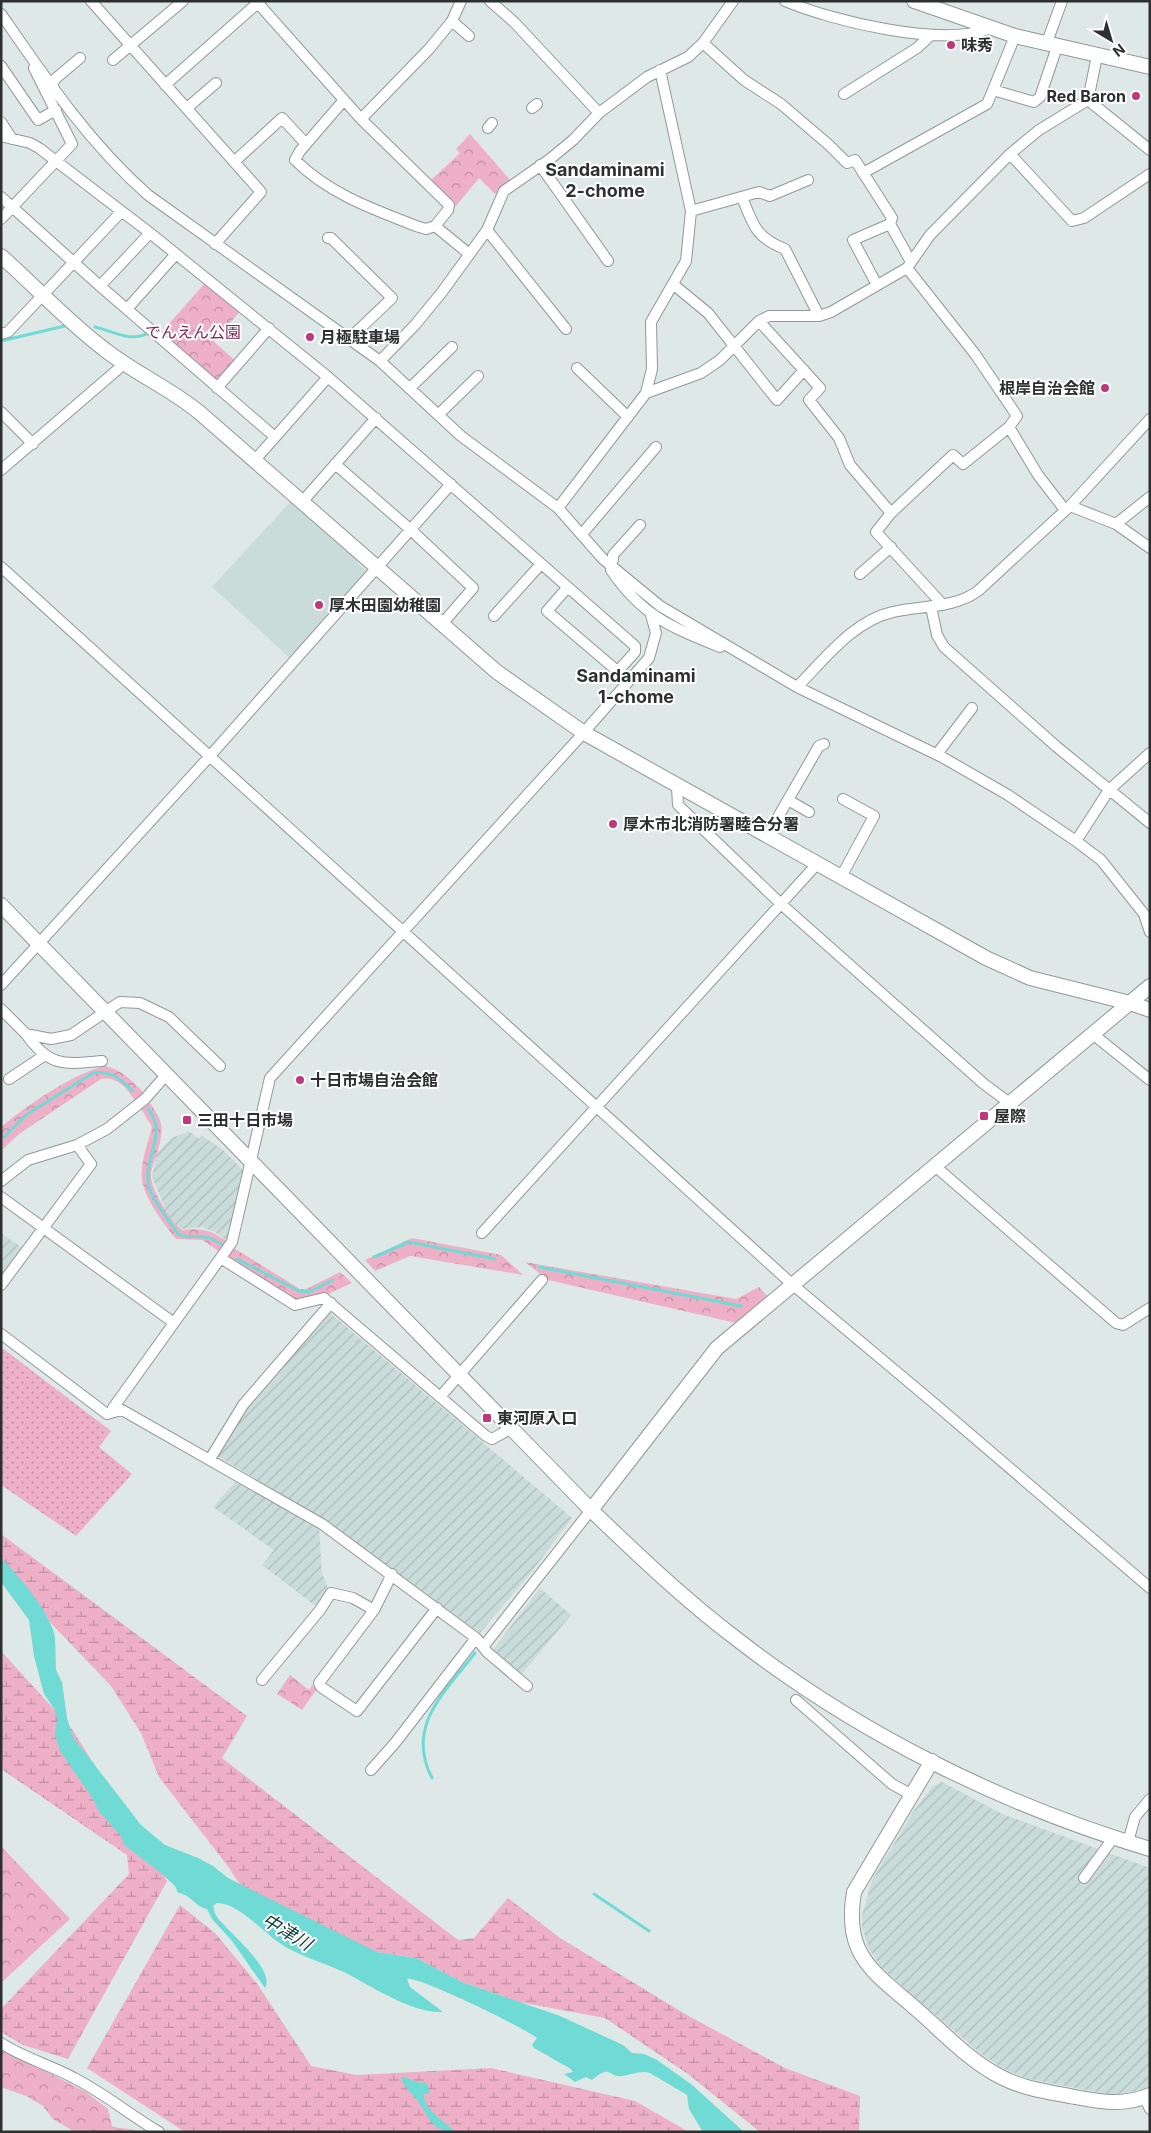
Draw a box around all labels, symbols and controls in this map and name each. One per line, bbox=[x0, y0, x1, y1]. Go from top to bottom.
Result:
north arrow bbox=[1086, 15, 1136, 65]
place label: 味秀 bbox=[961, 35, 993, 55]
marker: 味秀 bbox=[945, 39, 957, 51]
text: N bbox=[1110, 41, 1129, 61]
place label: Red Baron bbox=[1047, 86, 1126, 106]
marker: Red Baron bbox=[1130, 90, 1142, 102]
district label: Sandaminami 2-chome bbox=[545, 159, 665, 201]
park label: でんえん公園 bbox=[145, 322, 241, 342]
place label: 月極駐車場 bbox=[320, 327, 400, 347]
marker: 月極駐車場 bbox=[304, 331, 316, 343]
place label: 根岸自治会館 bbox=[999, 378, 1095, 398]
marker: 根岸自治会館 bbox=[1099, 382, 1111, 394]
place label: 厚木田園幼稚園 bbox=[329, 595, 441, 615]
marker: 厚木田園幼稚園 bbox=[313, 599, 325, 611]
district label: Sandaminami 1-chome bbox=[576, 665, 696, 707]
place label: 厚木市北消防署睦合分署 bbox=[623, 814, 799, 834]
marker: 厚木市北消防署睦合分署 bbox=[607, 818, 619, 830]
place label: 十日市場自治会館 bbox=[310, 1070, 438, 1090]
marker: 十日市場自治会館 bbox=[294, 1074, 306, 1086]
place label: 屋際 bbox=[994, 1106, 1026, 1126]
place label: 三田十日市場 bbox=[197, 1110, 293, 1130]
marker: 屋際 bbox=[978, 1110, 990, 1122]
marker: 三田十日市場 bbox=[181, 1114, 193, 1126]
place label: 東河原入口 bbox=[497, 1408, 577, 1428]
marker: 東河原入口 bbox=[481, 1412, 493, 1424]
water label: 中津川 bbox=[259, 1909, 318, 1956]

